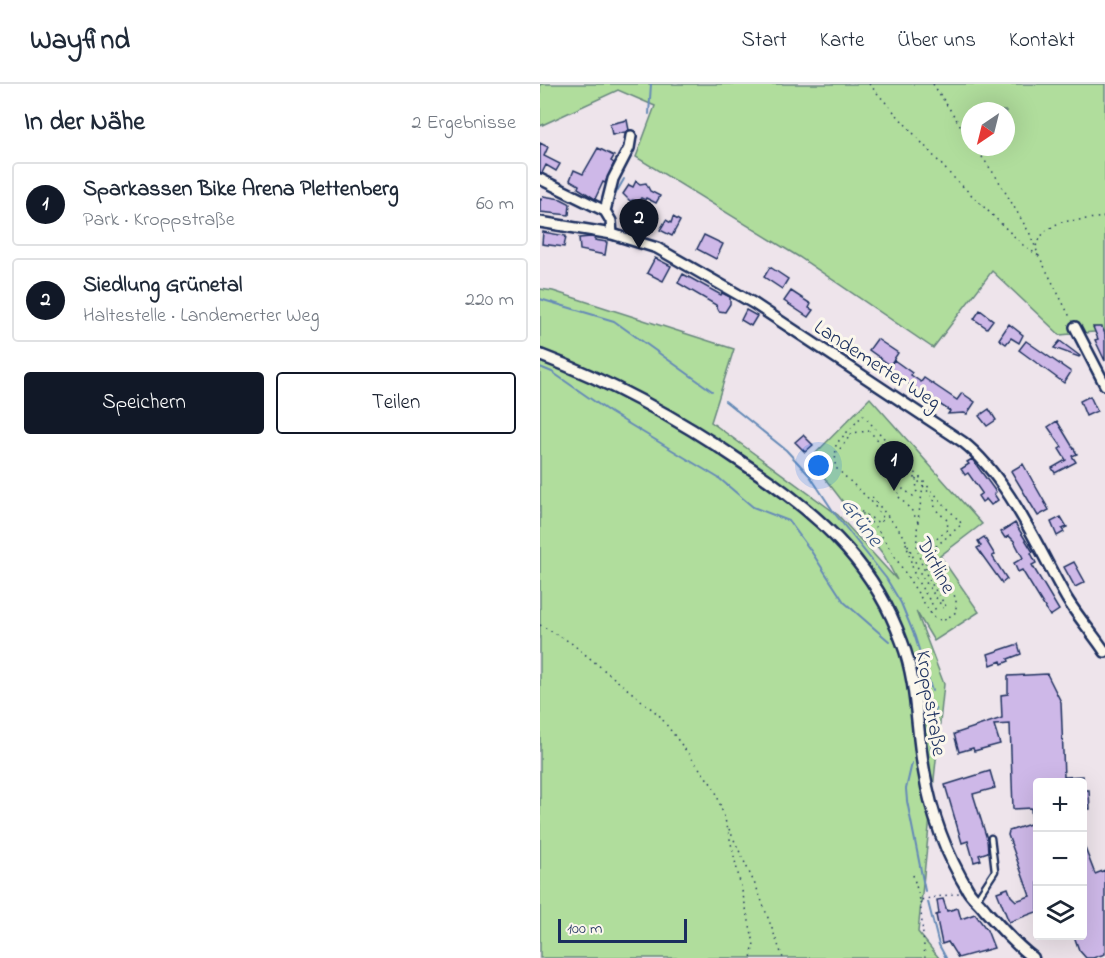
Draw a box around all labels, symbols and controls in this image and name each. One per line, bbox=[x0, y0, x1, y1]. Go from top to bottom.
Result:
text: Wayfind bbox=[30, 21, 130, 62]
text: Start bbox=[741, 26, 787, 56]
text: Karte bbox=[820, 26, 864, 56]
text: Über uns bbox=[897, 26, 976, 56]
text: Kontakt bbox=[1009, 26, 1075, 56]
north arrow bbox=[961, 102, 1015, 156]
text: In der Nähe bbox=[24, 104, 145, 142]
text: 2 Ergebnisse bbox=[411, 109, 516, 138]
text: Sparkassen Bike Arena Plettenberg bbox=[83, 174, 399, 206]
text: 1 bbox=[42, 190, 49, 219]
text: 60 m bbox=[476, 190, 514, 219]
pin: 2 bbox=[620, 200, 658, 249]
text: Park · Kroppstraße bbox=[83, 206, 235, 235]
text: Siedlung Grünetal bbox=[83, 270, 243, 302]
text: 2 bbox=[41, 286, 50, 315]
text: 220 m bbox=[465, 286, 514, 315]
text: Haltestelle · Landemerter Weg bbox=[83, 302, 320, 331]
street label: Landemerter Weg bbox=[806, 313, 946, 420]
button: Speichern bbox=[24, 372, 264, 434]
button: Teilen bbox=[276, 372, 516, 434]
pin: 1 bbox=[874, 442, 914, 491]
your location bbox=[804, 451, 833, 480]
water label: Grüne bbox=[832, 492, 890, 555]
street label: Dirtline bbox=[907, 532, 963, 600]
street label: Kroppstraße bbox=[907, 648, 953, 759]
map controls bbox=[1033, 778, 1087, 940]
button: + bbox=[1033, 778, 1087, 832]
button: − bbox=[1033, 832, 1087, 886]
button: layers bbox=[1033, 886, 1087, 940]
scale bar bbox=[558, 916, 687, 944]
text: 100 m bbox=[567, 917, 602, 941]

